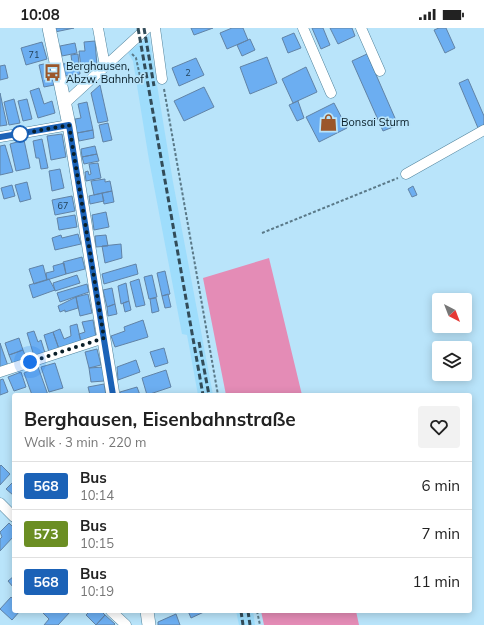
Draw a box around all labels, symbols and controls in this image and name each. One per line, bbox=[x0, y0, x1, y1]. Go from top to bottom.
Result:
text: 10:08 bbox=[20, 5, 60, 24]
house number: 71 bbox=[29, 49, 39, 60]
place label: Berghausen, Abzw. Bahnhof bbox=[66, 59, 144, 86]
bus stop icon: Berghausen, Abzw. Bahnhof bbox=[43, 62, 63, 82]
house number: 2 bbox=[185, 67, 191, 78]
shop icon: Bonsai Sturm bbox=[318, 112, 338, 132]
place label: Bonsai Sturm bbox=[341, 115, 409, 129]
unlabelled marker bbox=[11, 125, 29, 143]
house number: 67 bbox=[58, 200, 68, 211]
north arrow bbox=[432, 293, 472, 333]
map controls bbox=[432, 293, 472, 381]
button: layers bbox=[432, 341, 472, 381]
your location bbox=[20, 352, 40, 372]
button: heart bbox=[418, 406, 460, 448]
text: Berghausen, Eisenbahnstraße bbox=[24, 407, 296, 431]
text: Walk · 3 min · 220 m bbox=[24, 434, 146, 450]
text: Bus bbox=[80, 468, 107, 487]
text: 6 min bbox=[422, 476, 460, 495]
text: 568 bbox=[33, 477, 59, 495]
text: 10:14 bbox=[80, 487, 114, 503]
text: Bus bbox=[80, 516, 107, 535]
text: 7 min bbox=[422, 524, 460, 543]
text: 573 bbox=[33, 525, 59, 543]
text: 10:15 bbox=[80, 535, 114, 551]
text: Bus bbox=[80, 564, 107, 583]
text: 11 min bbox=[413, 572, 460, 591]
text: 568 bbox=[33, 573, 59, 591]
text: 10:19 bbox=[80, 583, 114, 599]

